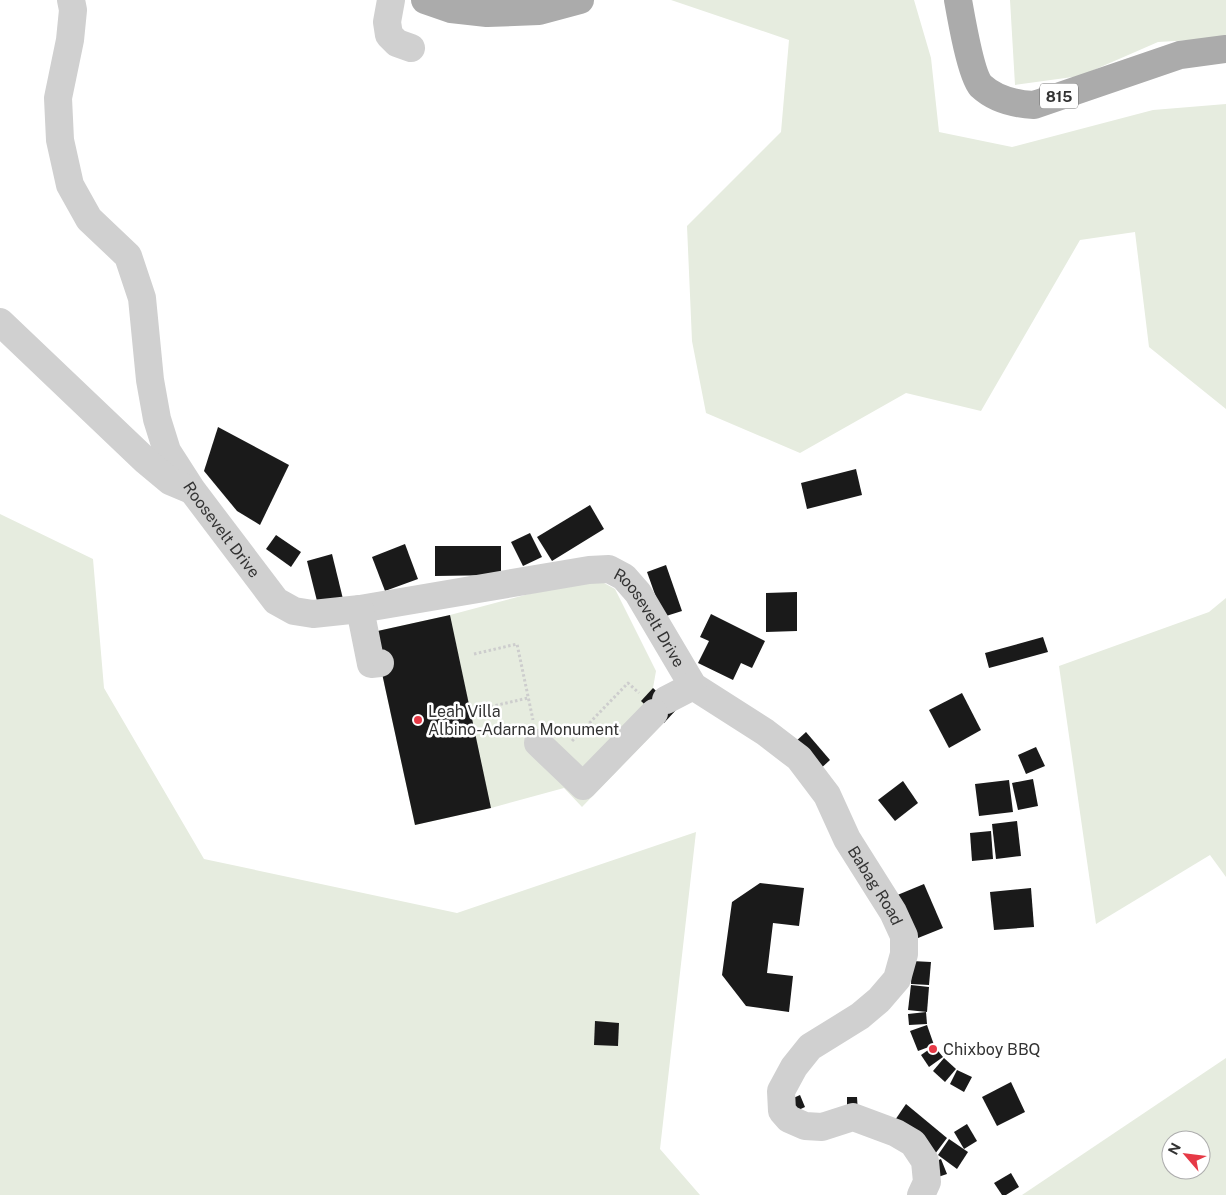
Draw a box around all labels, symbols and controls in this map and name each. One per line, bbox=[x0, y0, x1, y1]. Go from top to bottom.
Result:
road number: 815 bbox=[1040, 84, 1078, 108]
street label: Roosevelt Drive bbox=[180, 478, 264, 581]
street label: Roosevelt Drive bbox=[611, 564, 689, 670]
place label: Leah Villa Albino-Adarna Monument bbox=[428, 702, 619, 739]
marker: Leah Villa Albino-Adarna Monument bbox=[412, 714, 424, 726]
street label: Babag Road bbox=[844, 842, 907, 928]
place label: Chixboy BBQ bbox=[943, 1040, 1041, 1059]
marker: Chixboy BBQ bbox=[927, 1043, 939, 1055]
north arrow bbox=[1161, 1130, 1211, 1180]
text: N bbox=[1165, 1140, 1184, 1157]

